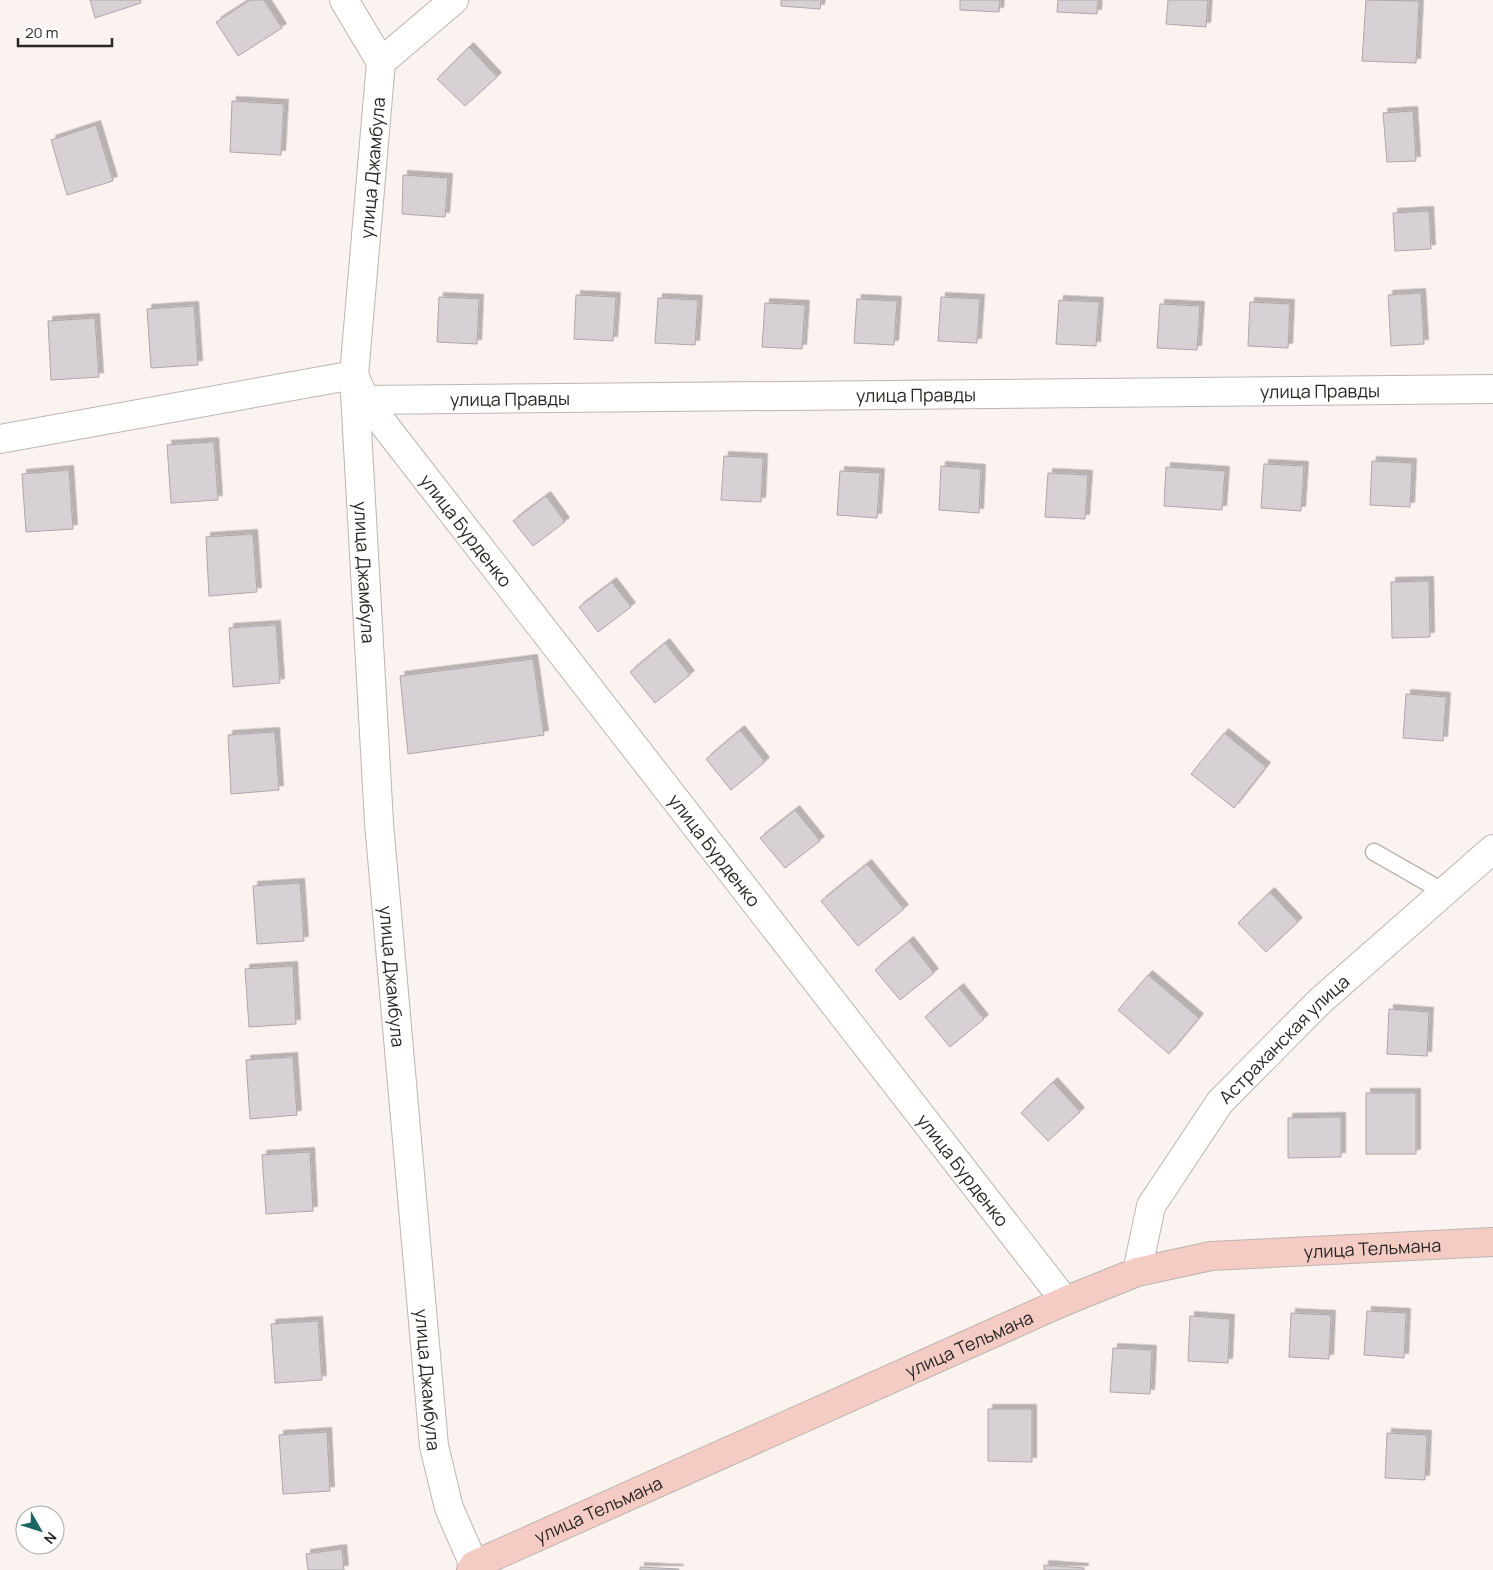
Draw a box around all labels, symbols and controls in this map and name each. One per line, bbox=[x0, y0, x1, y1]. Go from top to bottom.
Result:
scale bar bbox=[18, 15, 111, 47]
text: 20 m bbox=[25, 22, 58, 43]
street label: улица Джамбула bbox=[354, 96, 390, 240]
street label: улица Правды bbox=[1260, 378, 1380, 403]
street label: улица Правды bbox=[856, 382, 976, 407]
street label: улица Правды bbox=[450, 386, 570, 411]
street label: улица Бурденко bbox=[415, 469, 518, 592]
street label: улица Джамбула bbox=[349, 501, 381, 644]
street label: улица Бурденко bbox=[663, 789, 766, 912]
street label: улица Джамбула bbox=[374, 905, 411, 1048]
street label: Астраханская улица bbox=[1213, 969, 1354, 1109]
street label: улица Бурденко bbox=[912, 1109, 1015, 1231]
street label: улица Тельмана bbox=[1303, 1233, 1442, 1263]
street label: улица Тельмана bbox=[901, 1305, 1037, 1383]
street label: улица Джамбула bbox=[410, 1308, 446, 1452]
street label: улица Тельмана bbox=[531, 1470, 666, 1548]
north arrow bbox=[15, 1505, 65, 1555]
text: N bbox=[40, 1529, 61, 1548]

